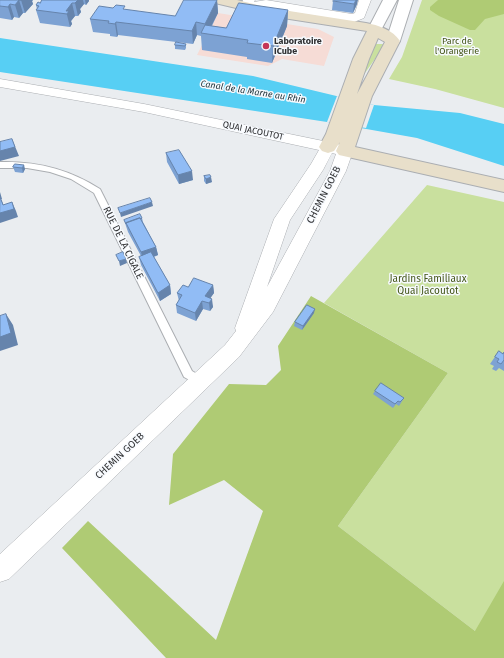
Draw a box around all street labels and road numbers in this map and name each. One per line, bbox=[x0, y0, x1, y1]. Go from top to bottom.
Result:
street label: QUAI JACOUTOT bbox=[222, 119, 284, 143]
street label: CHEMIN GOEB bbox=[304, 164, 344, 226]
street label: RUE DE LA CIGALE bbox=[100, 205, 146, 281]
street label: CHEMIN GOEB bbox=[93, 430, 147, 482]

